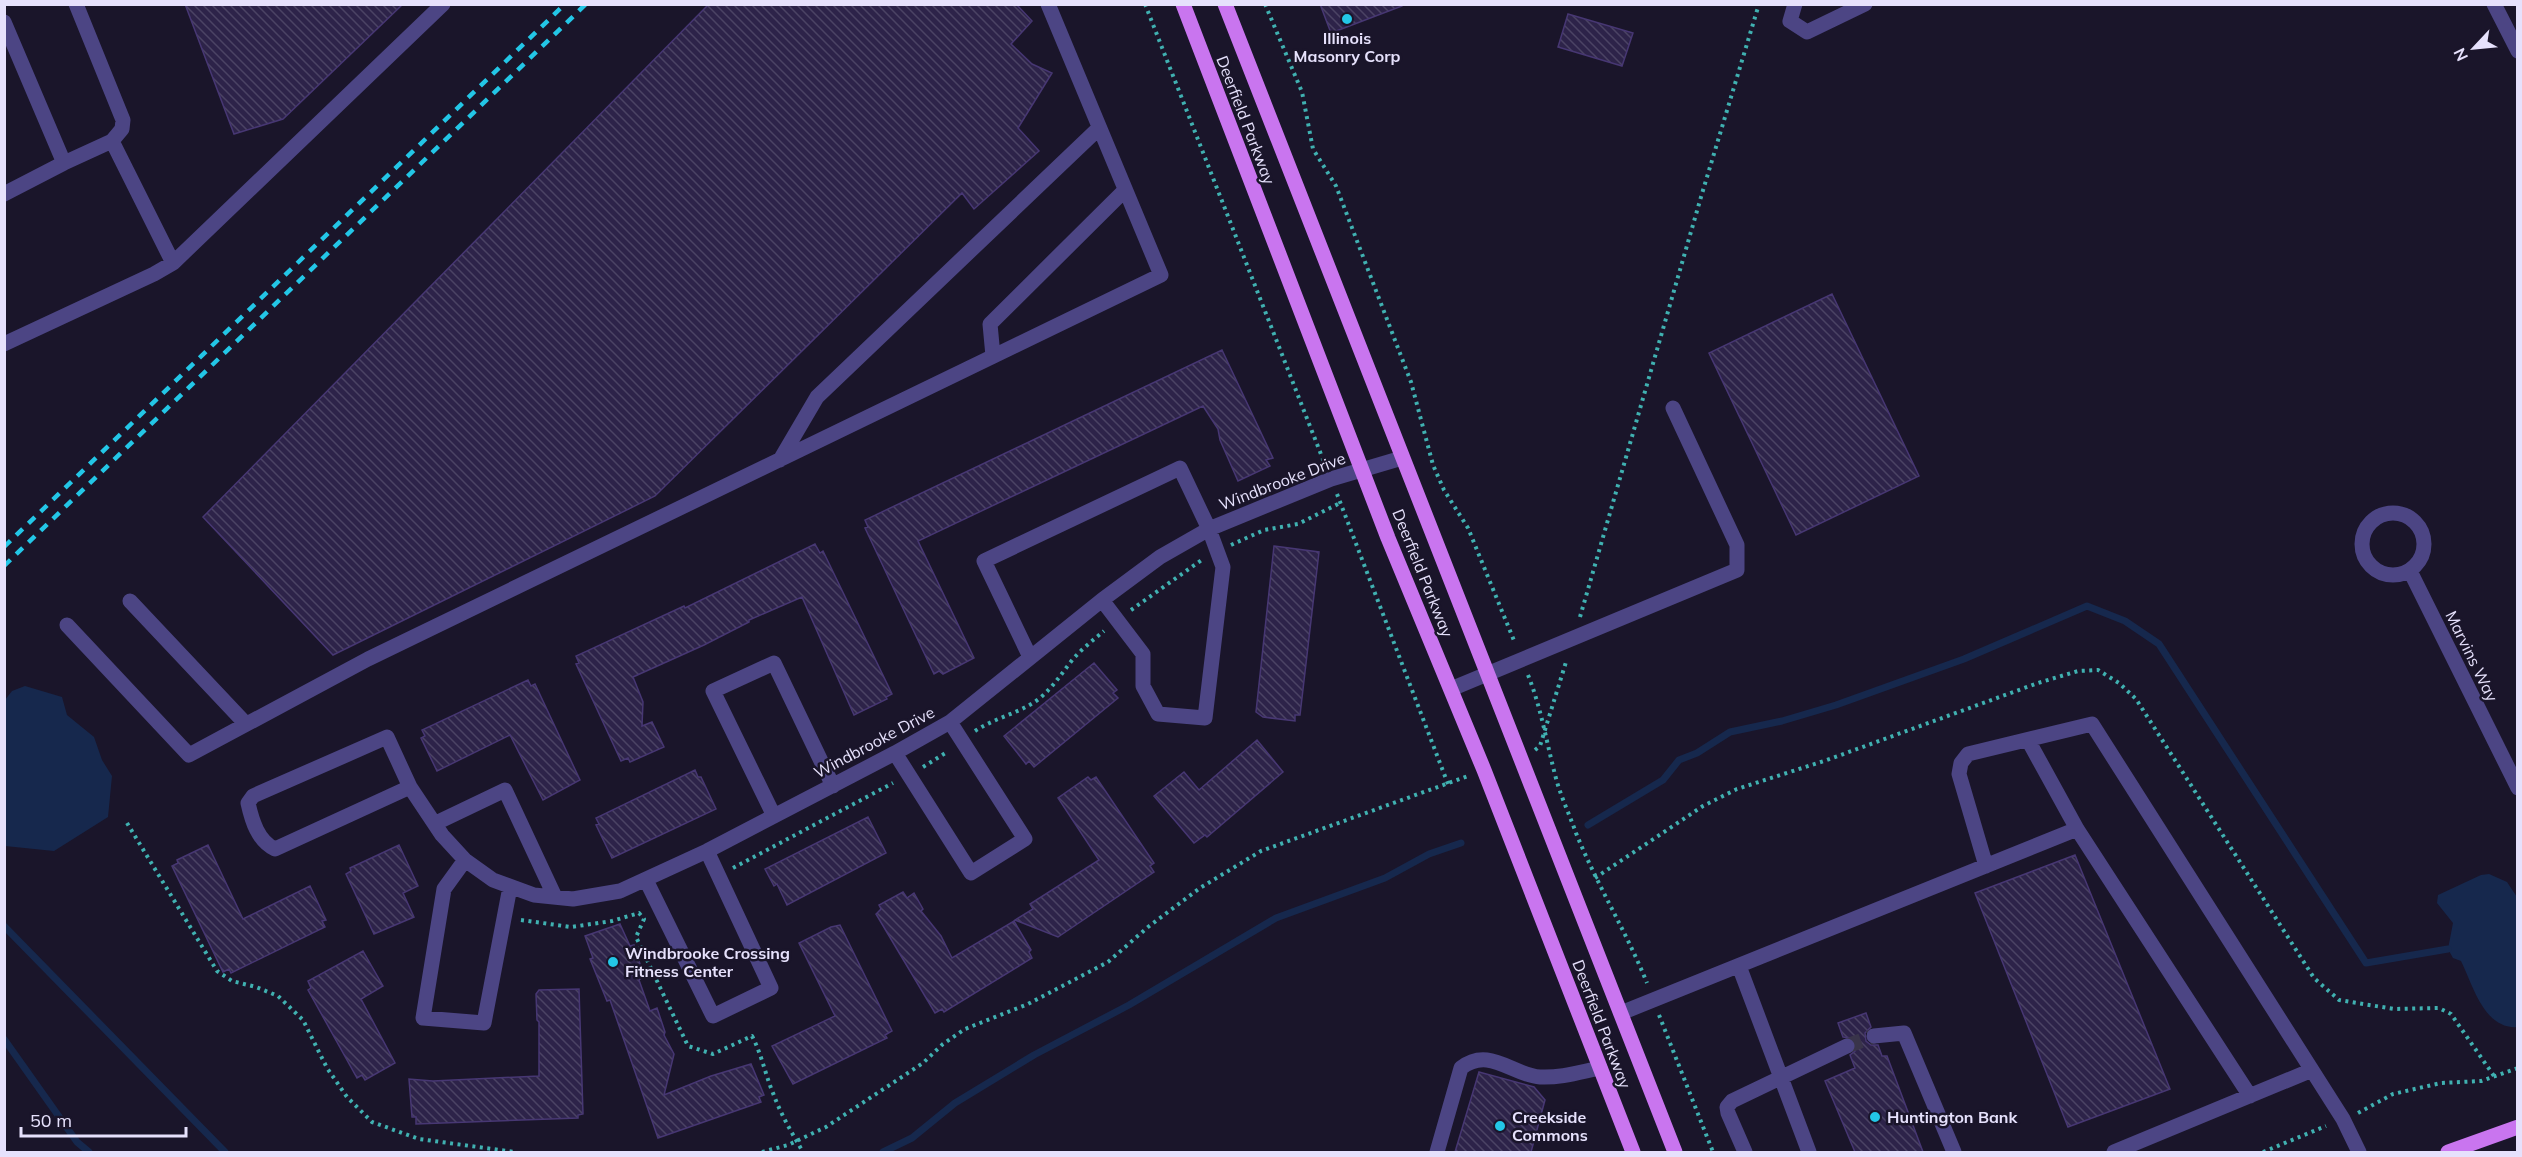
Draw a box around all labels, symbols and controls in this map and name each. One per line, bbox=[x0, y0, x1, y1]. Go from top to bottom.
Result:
marker: Illinois Masonry Corp bbox=[1340, 12, 1354, 26]
north arrow bbox=[2444, 18, 2504, 78]
place label: Illinois Masonry Corp bbox=[1294, 28, 1401, 66]
text: N bbox=[2449, 45, 2472, 64]
street label: Deerfield Parkway bbox=[1212, 53, 1280, 188]
street label: Windbrooke Drive bbox=[1216, 448, 1348, 514]
street label: Deerfield Parkway bbox=[1388, 506, 1458, 640]
street label: Marvins Way bbox=[2441, 607, 2503, 705]
street label: Windbrooke Drive bbox=[810, 702, 938, 782]
place label: Windbrooke Crossing Fitness Center bbox=[625, 943, 790, 981]
marker: Windbrooke Crossing Fitness Center bbox=[606, 955, 620, 969]
street label: Deerfield Parkway bbox=[1568, 957, 1636, 1092]
scale bar bbox=[21, 1100, 186, 1138]
place label: Creekside Commons bbox=[1512, 1107, 1588, 1145]
place label: Huntington Bank bbox=[1887, 1107, 2019, 1127]
text: 50 m bbox=[30, 1109, 72, 1132]
marker: Huntington Bank bbox=[1868, 1110, 1882, 1124]
marker: Creekside Commons bbox=[1493, 1119, 1507, 1133]

